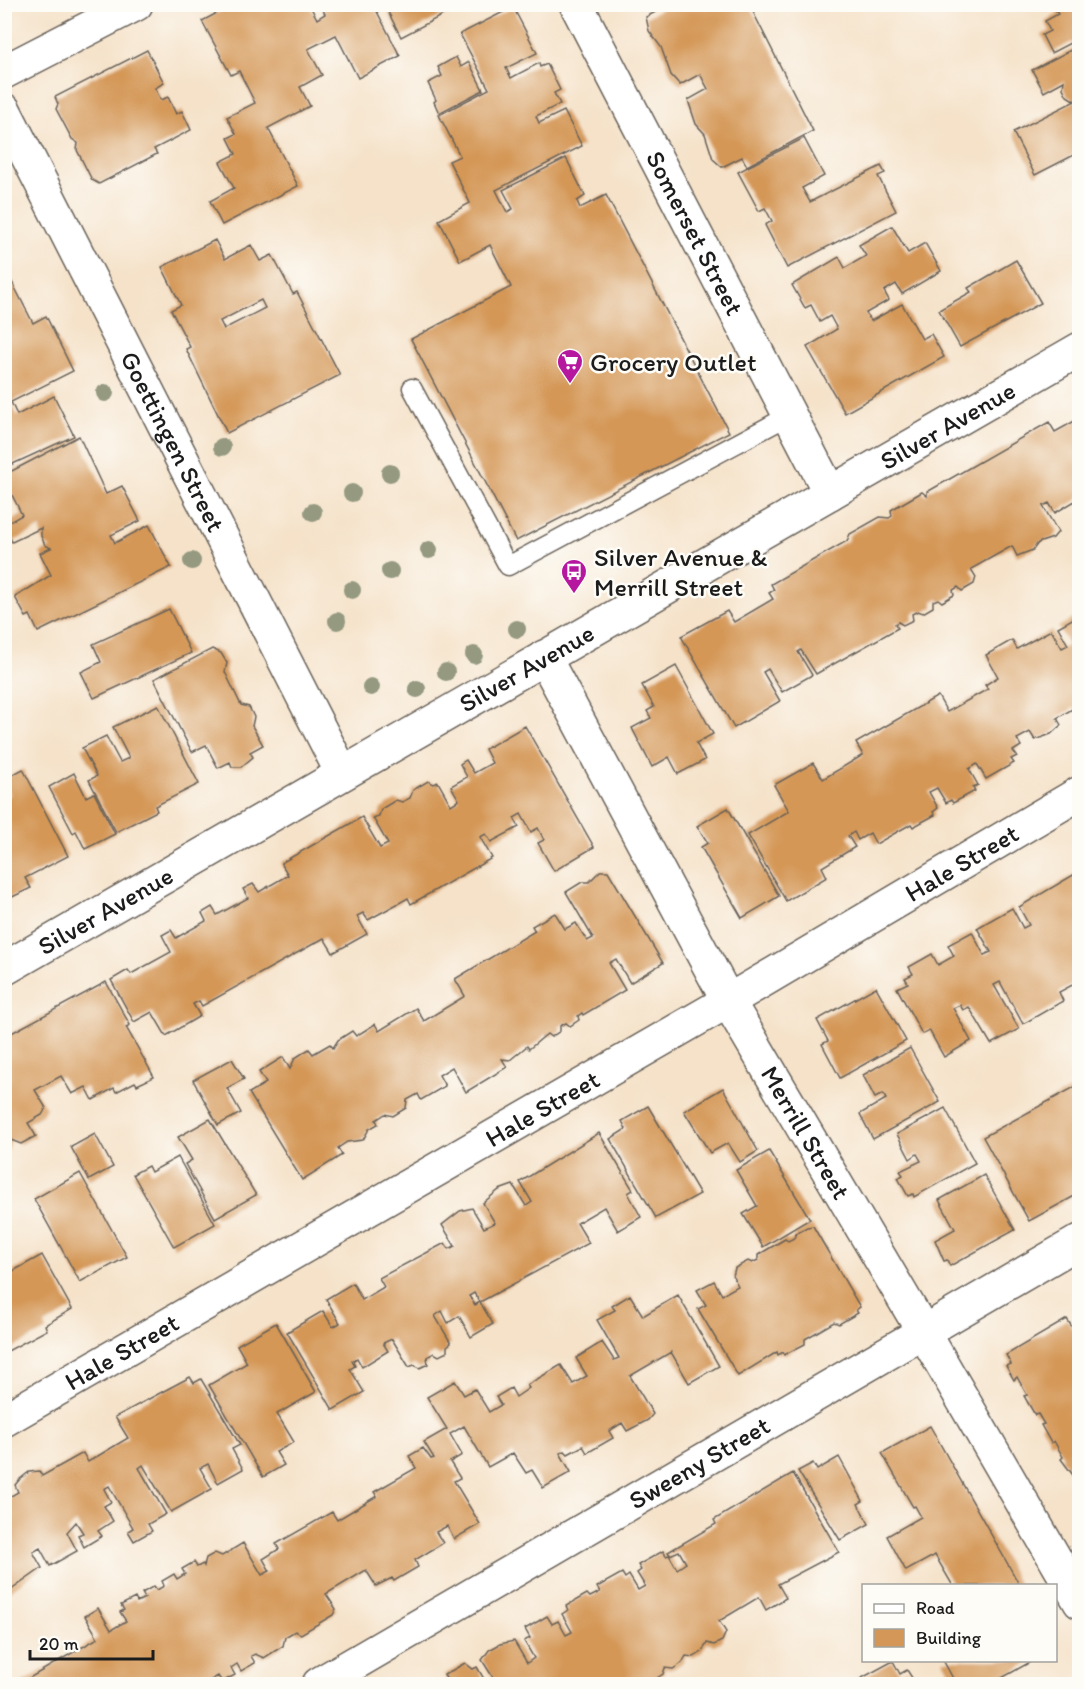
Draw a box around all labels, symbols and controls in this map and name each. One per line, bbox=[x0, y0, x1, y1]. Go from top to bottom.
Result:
street label: Somerset Street bbox=[639, 145, 751, 321]
street label: Goettingen Street bbox=[114, 346, 232, 537]
place label: Grocery Outlet bbox=[590, 346, 757, 378]
supermarket icon: Grocery Outlet bbox=[555, 347, 585, 385]
street label: Silver Avenue bbox=[874, 374, 1021, 477]
place label: Silver Avenue & Merrill Street bbox=[594, 541, 767, 603]
bus stop icon: Silver Avenue & Merrill Street bbox=[559, 557, 589, 595]
street label: Silver Avenue bbox=[453, 616, 600, 719]
street label: Hale Street bbox=[899, 817, 1025, 909]
street label: Silver Avenue bbox=[32, 859, 179, 962]
street label: Merrill Street bbox=[754, 1060, 858, 1205]
street label: Hale Street bbox=[480, 1063, 605, 1154]
street label: Hale Street bbox=[59, 1306, 185, 1397]
street label: Sweeny Street bbox=[623, 1409, 776, 1516]
legend bbox=[862, 1584, 1057, 1662]
text: Road bbox=[916, 1597, 955, 1619]
scale bar bbox=[30, 1623, 153, 1661]
text: Building bbox=[916, 1627, 982, 1649]
text: 20 m bbox=[39, 1633, 79, 1655]

